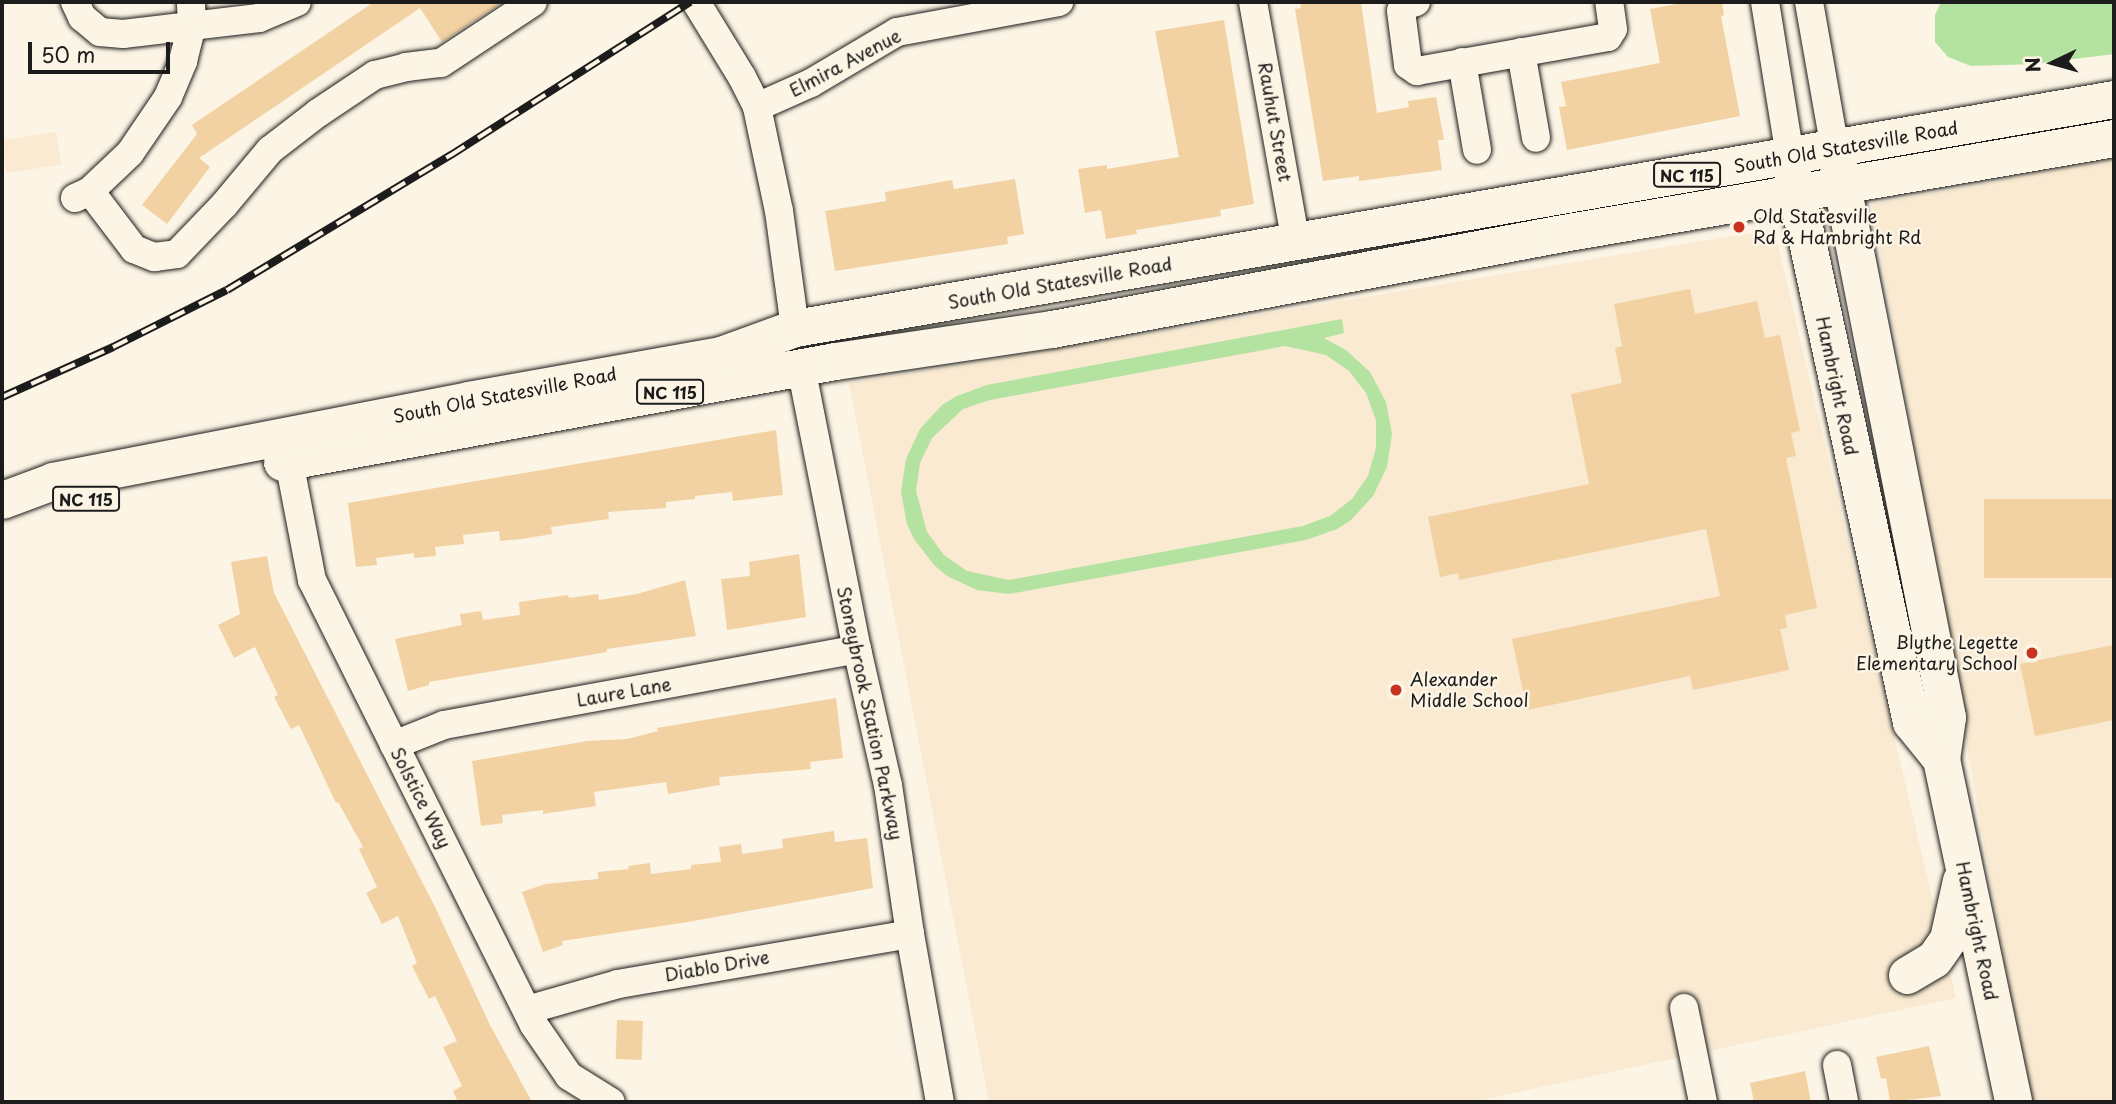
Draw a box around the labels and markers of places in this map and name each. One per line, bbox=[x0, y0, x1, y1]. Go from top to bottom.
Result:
place label: Old Statesville Rd & Hambright Rd bbox=[1753, 206, 1924, 248]
marker: Old Statesville Rd & Hambright Rd bbox=[1731, 219, 1747, 235]
place label: Blythe Legette Elementary School bbox=[1856, 632, 2018, 674]
marker: Blythe Legette Elementary School bbox=[2024, 645, 2040, 661]
place label: Alexander Middle School bbox=[1410, 669, 1530, 712]
marker: Alexander Middle School bbox=[1388, 682, 1404, 698]

